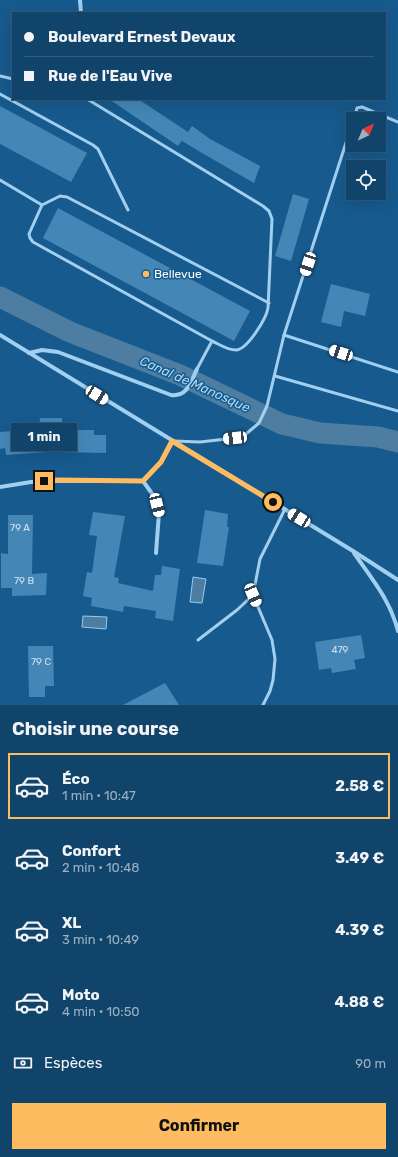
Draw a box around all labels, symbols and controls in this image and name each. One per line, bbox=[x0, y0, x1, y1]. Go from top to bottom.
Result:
text: Boulevard Ernest Devaux bbox=[48, 28, 236, 46]
text: Rue de l'Eau Vive bbox=[48, 67, 173, 85]
north arrow bbox=[346, 112, 386, 152]
map controls bbox=[346, 112, 386, 200]
button: locate bbox=[346, 160, 386, 200]
car bbox=[299, 251, 317, 277]
place label: Bellevue bbox=[154, 267, 202, 281]
marker: Bellevue bbox=[141, 269, 151, 279]
car bbox=[328, 344, 354, 362]
water label: Canal de Manosque bbox=[138, 353, 252, 415]
car bbox=[84, 384, 110, 406]
callout: 1 min bbox=[11, 423, 77, 451]
text: 1 min bbox=[27, 429, 61, 444]
car bbox=[222, 431, 248, 445]
route end bbox=[35, 472, 53, 490]
car bbox=[148, 492, 166, 518]
route start bbox=[264, 493, 282, 511]
car bbox=[286, 507, 312, 529]
house number: 79 A bbox=[10, 522, 30, 534]
house number: 79 B bbox=[14, 575, 34, 587]
car bbox=[243, 582, 263, 608]
house number: 479 bbox=[331, 644, 349, 656]
house number: 79 C bbox=[31, 656, 51, 668]
text: Choisir une course bbox=[12, 718, 179, 740]
icon: car bbox=[14, 768, 50, 804]
text: Éco bbox=[62, 770, 90, 788]
text: 2.58 € bbox=[335, 777, 384, 795]
text: 1 min · 10:47 bbox=[62, 788, 136, 803]
icon: car bbox=[14, 840, 50, 876]
text: Confort bbox=[62, 842, 121, 860]
text: 3.49 € bbox=[335, 849, 384, 867]
text: 2 min · 10:48 bbox=[62, 860, 140, 875]
icon: car bbox=[14, 912, 50, 948]
text: XL bbox=[62, 914, 81, 932]
text: 4.39 € bbox=[335, 921, 384, 939]
text: 3 min · 10:49 bbox=[62, 932, 139, 947]
icon: car bbox=[14, 984, 50, 1020]
text: Moto bbox=[62, 986, 100, 1004]
text: 4.88 € bbox=[334, 993, 384, 1011]
text: 4 min · 10:50 bbox=[62, 1004, 140, 1019]
icon: cash bbox=[12, 1052, 34, 1074]
text: Espèces bbox=[44, 1054, 102, 1072]
text: 90 m bbox=[355, 1056, 386, 1071]
button: Confirmer bbox=[12, 1103, 386, 1149]

